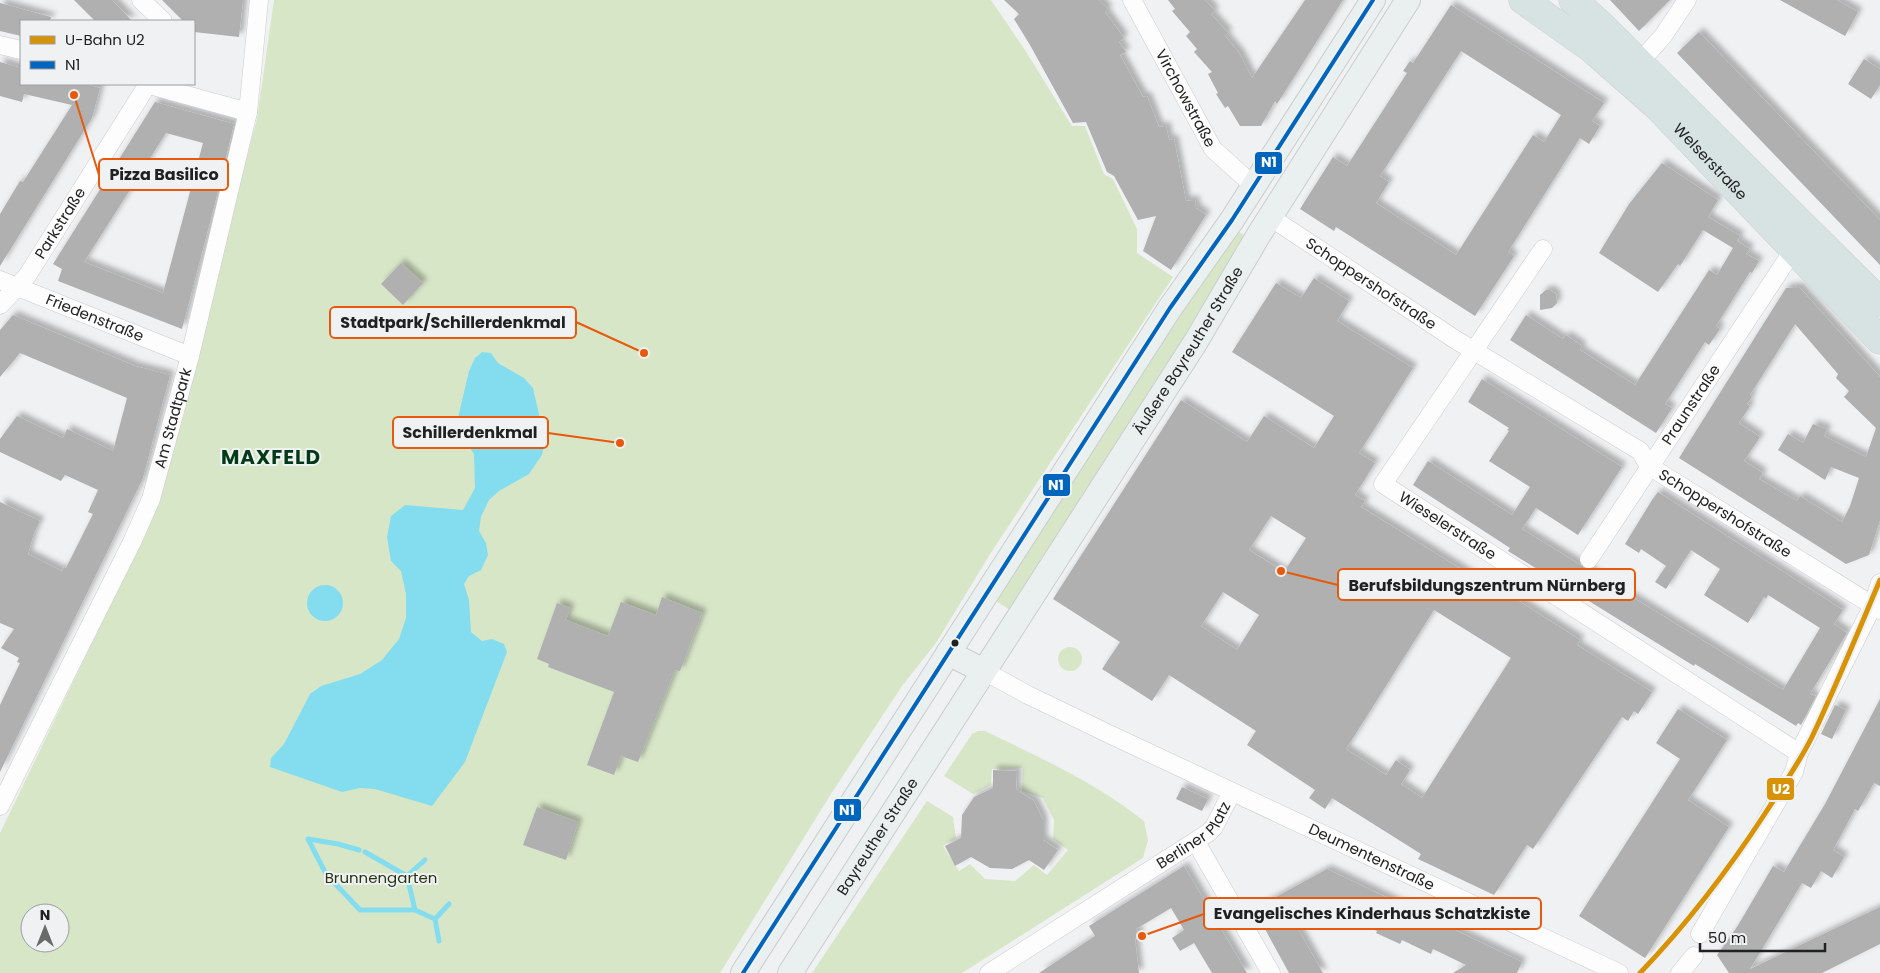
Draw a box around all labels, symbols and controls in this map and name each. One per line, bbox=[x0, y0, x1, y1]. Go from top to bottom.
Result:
legend bbox=[20, 20, 195, 85]
text: U-Bahn U2 bbox=[65, 29, 145, 50]
street label: Virchowstraße bbox=[1151, 45, 1221, 151]
text: N1 bbox=[65, 54, 80, 75]
street label: Welserstraße bbox=[1669, 118, 1752, 204]
line badge: N1 bbox=[1254, 151, 1283, 175]
text: N1 bbox=[1261, 152, 1277, 172]
callout: Pizza Basilico bbox=[99, 159, 228, 190]
text: Pizza Basilico bbox=[109, 163, 219, 186]
street label: Parkstraße bbox=[29, 183, 90, 263]
street label: Schoppershofstraße bbox=[1302, 232, 1441, 334]
street label: Äußere Bayreuther Straße bbox=[1128, 262, 1248, 438]
street label: Friedenstraße bbox=[43, 288, 147, 346]
callout: Stadtpark/Schillerdenkmal bbox=[330, 307, 576, 338]
text: Stadtpark/Schillerdenkmal bbox=[340, 311, 566, 334]
street label: Praunstraße bbox=[1656, 360, 1725, 449]
street label: Am Stadtpark bbox=[149, 365, 196, 471]
callout: Schillerdenkmal bbox=[393, 417, 548, 448]
text: Schillerdenkmal bbox=[402, 421, 538, 444]
district label: MAXFELD bbox=[221, 443, 321, 471]
street label: Schoppershofstraße bbox=[1655, 464, 1796, 562]
line badge: N1 bbox=[1042, 473, 1071, 497]
text: N1 bbox=[1048, 475, 1064, 495]
street label: Wieselerstraße bbox=[1395, 486, 1500, 564]
callout: Berufsbildungszentrum Nürnberg bbox=[1338, 569, 1635, 600]
text: Berufsbildungszentrum Nürnberg bbox=[1348, 574, 1626, 597]
unlabelled marker bbox=[950, 638, 960, 648]
street label: Bayreuther Straße bbox=[832, 774, 923, 899]
line badge: U2 bbox=[1766, 777, 1795, 801]
text: U2 bbox=[1772, 779, 1790, 799]
line badge: N1 bbox=[833, 798, 862, 822]
street label: Berliner Platz bbox=[1152, 798, 1235, 873]
text: N1 bbox=[839, 800, 855, 820]
street label: Deumentenstraße bbox=[1305, 818, 1438, 895]
park label: Brunnengarten bbox=[325, 867, 437, 888]
callout: Evangelisches Kinderhaus Schatzkiste bbox=[1204, 898, 1541, 929]
text: Evangelisches Kinderhaus Schatzkiste bbox=[1214, 902, 1530, 925]
north arrow bbox=[20, 903, 70, 953]
text: N bbox=[40, 905, 50, 925]
scale bar bbox=[1700, 920, 1825, 952]
text: 50 m bbox=[1708, 927, 1746, 948]

